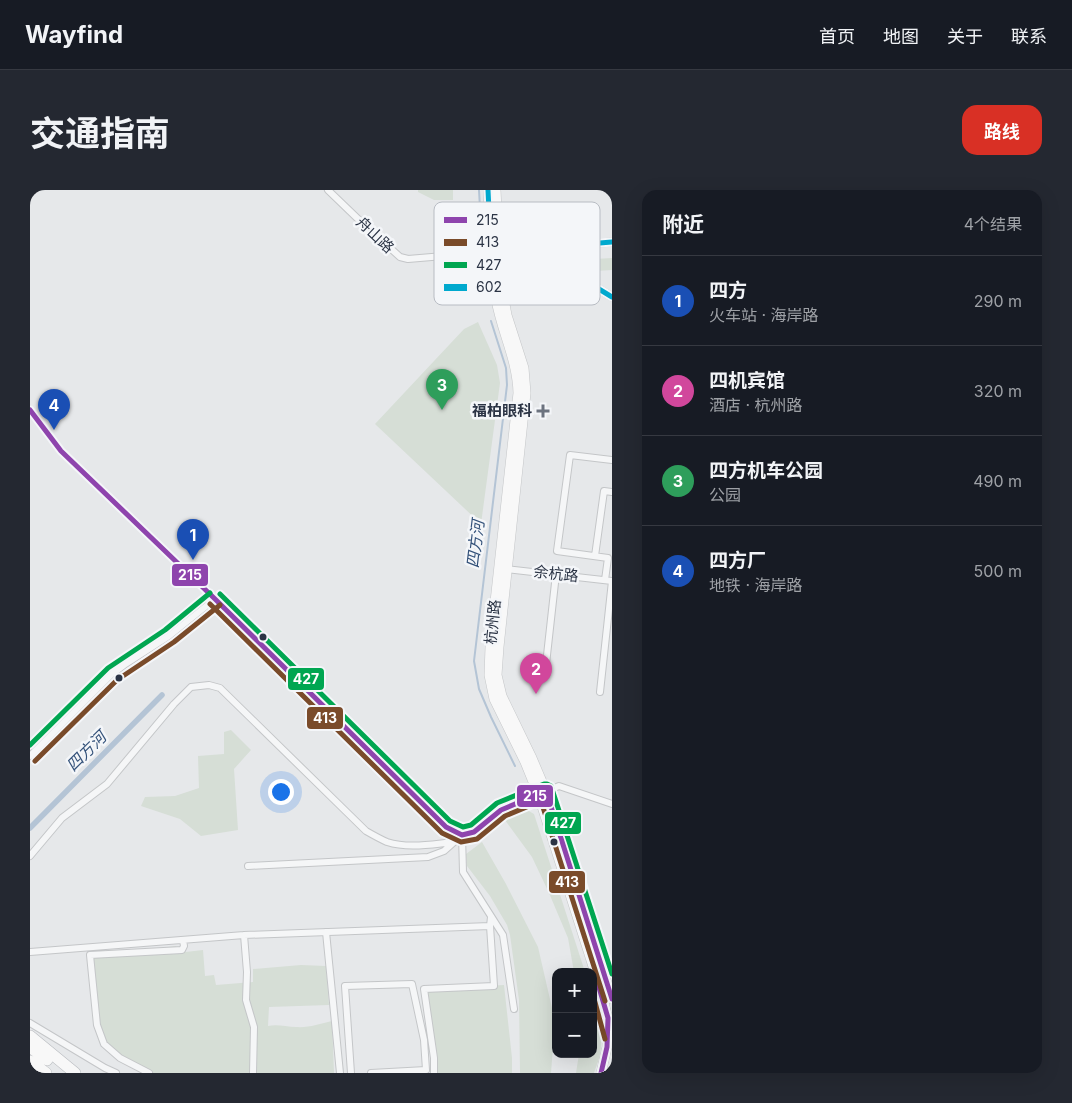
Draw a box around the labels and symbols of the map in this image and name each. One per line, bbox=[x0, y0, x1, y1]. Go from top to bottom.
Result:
legend bbox=[434, 202, 600, 305]
text: 215 bbox=[476, 211, 499, 228]
street label: 舟山路 bbox=[352, 212, 398, 257]
text: 413 bbox=[476, 233, 499, 250]
text: 427 bbox=[476, 256, 502, 273]
text: 602 bbox=[476, 278, 502, 295]
pin: 3 bbox=[426, 369, 458, 410]
pin: 4 bbox=[38, 389, 70, 430]
place label: 福柏眼科 bbox=[472, 401, 532, 420]
marker: 福柏眼科 bbox=[536, 404, 550, 418]
water label: 四方河 bbox=[462, 516, 488, 569]
pin: 1 bbox=[177, 519, 209, 560]
street label: 余杭路 bbox=[533, 562, 579, 585]
line badge: 215 bbox=[171, 563, 209, 587]
text: 215 bbox=[178, 566, 202, 583]
street label: 杭州路 bbox=[481, 599, 504, 645]
unlabelled marker bbox=[258, 632, 268, 642]
pin: 2 bbox=[520, 653, 552, 694]
line badge: 427 bbox=[287, 667, 325, 691]
text: 427 bbox=[293, 670, 319, 687]
unlabelled marker bbox=[114, 673, 124, 683]
line badge: 413 bbox=[306, 706, 344, 730]
text: 413 bbox=[313, 709, 337, 726]
water label: 四方河 bbox=[62, 725, 112, 775]
your location bbox=[268, 779, 294, 805]
line badge: 215 bbox=[516, 784, 554, 808]
text: 215 bbox=[523, 787, 547, 804]
line badge: 427 bbox=[544, 811, 582, 835]
text: 427 bbox=[550, 814, 576, 831]
unlabelled marker bbox=[549, 837, 559, 847]
line badge: 413 bbox=[548, 870, 586, 894]
text: 413 bbox=[555, 873, 579, 890]

